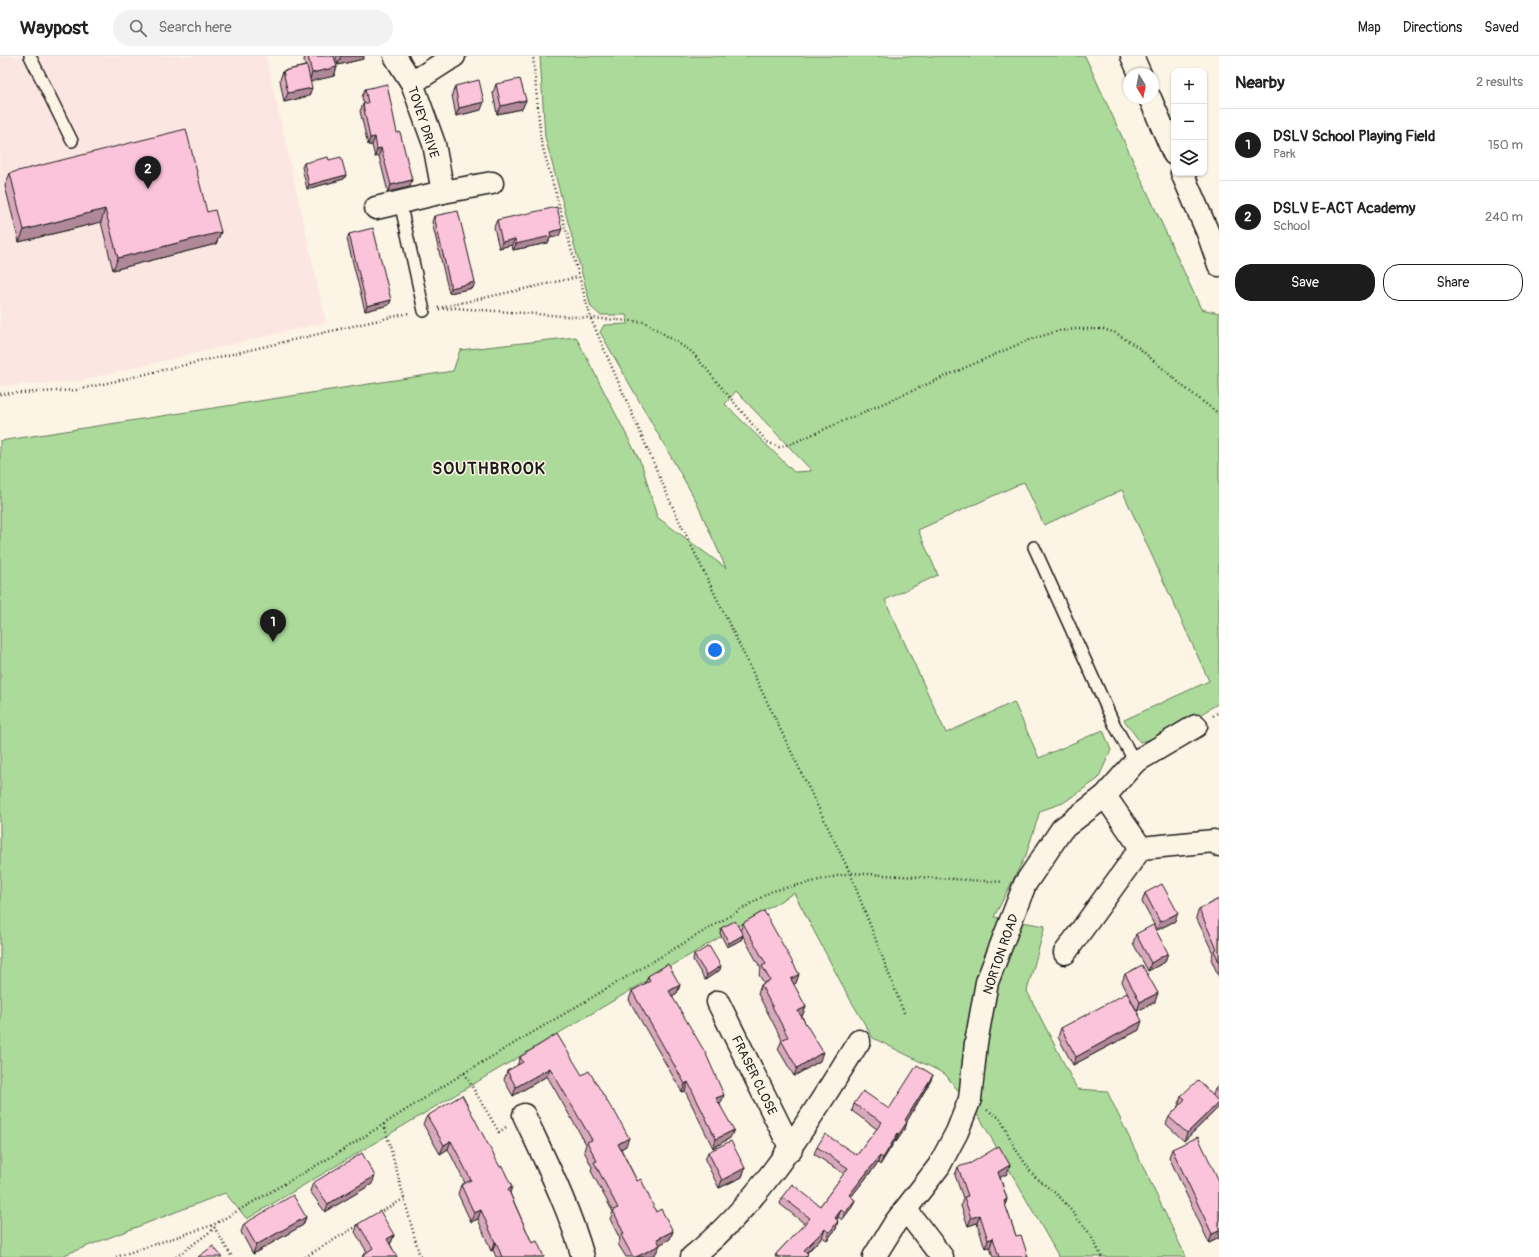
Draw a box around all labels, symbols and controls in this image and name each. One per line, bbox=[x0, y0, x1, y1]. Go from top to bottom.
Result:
search box bbox=[113, 10, 393, 46]
text: Waypost bbox=[20, 16, 89, 40]
icon: search bbox=[127, 17, 149, 39]
text: Search here bbox=[159, 18, 232, 37]
text: Map bbox=[1358, 19, 1381, 36]
text: Directions bbox=[1403, 19, 1462, 36]
text: Saved bbox=[1484, 19, 1519, 36]
north arrow bbox=[1123, 68, 1159, 104]
map controls bbox=[1171, 68, 1207, 176]
button: + bbox=[1171, 68, 1207, 104]
text: Nearby bbox=[1235, 72, 1284, 93]
text: 2 results bbox=[1476, 74, 1523, 90]
street label: TOVEY DRIVE bbox=[404, 85, 442, 160]
button: − bbox=[1171, 104, 1207, 140]
text: DSLV School Playing Field bbox=[1273, 127, 1435, 146]
text: 1 bbox=[1245, 137, 1251, 153]
text: 150 m bbox=[1488, 137, 1523, 153]
button: layers bbox=[1171, 140, 1207, 176]
text: Park bbox=[1273, 146, 1296, 162]
pin: 2 bbox=[135, 156, 161, 189]
text: DSLV E-ACT Academy bbox=[1273, 199, 1415, 218]
text: 2 bbox=[1244, 209, 1252, 225]
text: 240 m bbox=[1485, 209, 1523, 225]
text: School bbox=[1273, 218, 1310, 234]
button: Save bbox=[1235, 264, 1375, 301]
button: Share bbox=[1383, 264, 1523, 301]
district label: SOUTHBROOK bbox=[432, 458, 546, 479]
pin: 1 bbox=[260, 609, 286, 642]
your location bbox=[705, 640, 725, 660]
street label: NORTON ROAD bbox=[980, 912, 1022, 997]
street label: FRASER CLOSE bbox=[728, 1033, 780, 1118]

